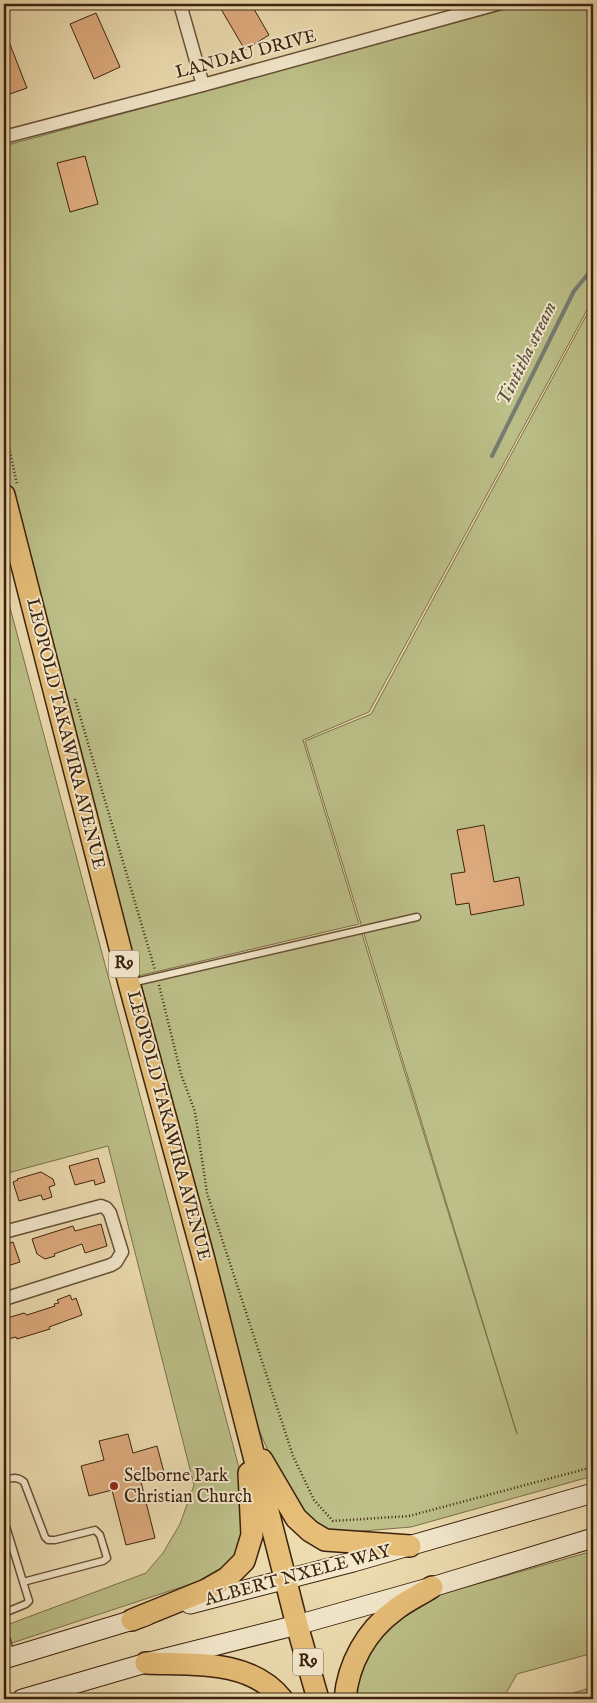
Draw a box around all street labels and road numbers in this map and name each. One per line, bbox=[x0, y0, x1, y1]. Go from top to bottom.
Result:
street label: LANDAU DRIVE bbox=[173, 25, 319, 85]
street label: LEOPOLD TAKAWIRA AVENUE bbox=[20, 596, 110, 872]
road number: R9 bbox=[109, 951, 139, 978]
street label: LEOPOLD TAKAWIRA AVENUE bbox=[121, 988, 215, 1264]
street label: ALBERT NXELE WAY bbox=[201, 1540, 394, 1612]
road number: R9 bbox=[293, 1648, 323, 1675]

